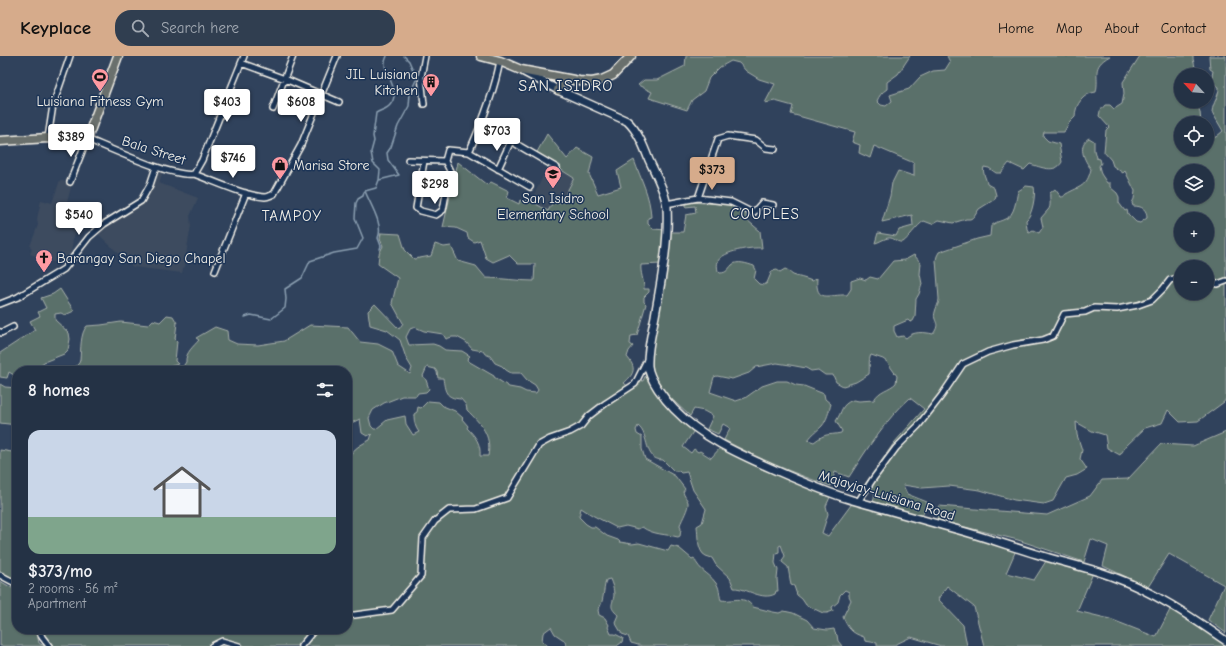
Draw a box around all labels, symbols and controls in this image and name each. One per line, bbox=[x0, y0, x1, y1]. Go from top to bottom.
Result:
search box bbox=[115, 10, 395, 46]
text: Keyplace bbox=[20, 17, 91, 39]
icon: search bbox=[129, 17, 151, 39]
text: Search here bbox=[161, 19, 239, 37]
text: Home bbox=[998, 20, 1034, 37]
text: Map bbox=[1056, 20, 1082, 37]
text: About bbox=[1104, 20, 1139, 37]
text: Contact bbox=[1161, 20, 1206, 37]
place label: JIL Luisiana Kitchen bbox=[346, 66, 418, 99]
sports icon: Luisiana Fitness Gym bbox=[90, 67, 110, 92]
north arrow bbox=[1174, 68, 1214, 108]
map controls bbox=[1174, 68, 1214, 300]
building icon: JIL Luisiana Kitchen bbox=[421, 72, 441, 97]
district label: SAN ISIDRO bbox=[518, 77, 614, 95]
pin: $403 bbox=[203, 89, 251, 123]
pin: $608 bbox=[277, 89, 325, 123]
place label: Luisiana Fitness Gym bbox=[36, 93, 164, 110]
text: $403 bbox=[213, 94, 241, 109]
text: $608 bbox=[287, 94, 315, 109]
button: locate bbox=[1174, 116, 1214, 156]
pin: $703 bbox=[473, 118, 521, 152]
text: $703 bbox=[483, 123, 511, 138]
pin: $389 bbox=[47, 124, 95, 158]
text: $389 bbox=[57, 129, 85, 144]
street label: Bala Street bbox=[120, 132, 189, 169]
pin: $746 bbox=[209, 145, 257, 179]
text: $746 bbox=[220, 150, 246, 165]
shop icon: Marisa Store bbox=[270, 155, 290, 180]
place label: Marisa Store bbox=[293, 157, 369, 174]
pin: $373 bbox=[688, 157, 736, 191]
text: $373 bbox=[699, 162, 725, 177]
school or university icon: San Isidro Elementary School bbox=[543, 164, 563, 189]
button: layers bbox=[1174, 164, 1214, 204]
pin: $298 bbox=[411, 171, 459, 205]
text: $298 bbox=[421, 176, 449, 191]
place label: San Isidro Elementary School bbox=[497, 190, 609, 223]
pin: $540 bbox=[55, 202, 103, 236]
district label: COUPLES bbox=[730, 205, 800, 223]
text: $540 bbox=[65, 207, 93, 222]
district label: TAMPOY bbox=[262, 207, 322, 225]
button: + bbox=[1174, 212, 1214, 252]
church icon: Barangay San Diego Chapel bbox=[34, 248, 54, 273]
place label: Barangay San Diego Chapel bbox=[57, 250, 225, 267]
button: − bbox=[1174, 260, 1214, 300]
icon: filters bbox=[314, 379, 336, 401]
text: 8 homes bbox=[28, 381, 90, 400]
icon: home bbox=[146, 456, 218, 528]
street label: Majayjay-Luisiana Road bbox=[817, 467, 957, 524]
text: $373/mo bbox=[28, 562, 92, 581]
text: 2 rooms · 56 m² bbox=[28, 581, 117, 596]
text: Apartment bbox=[28, 596, 86, 611]

